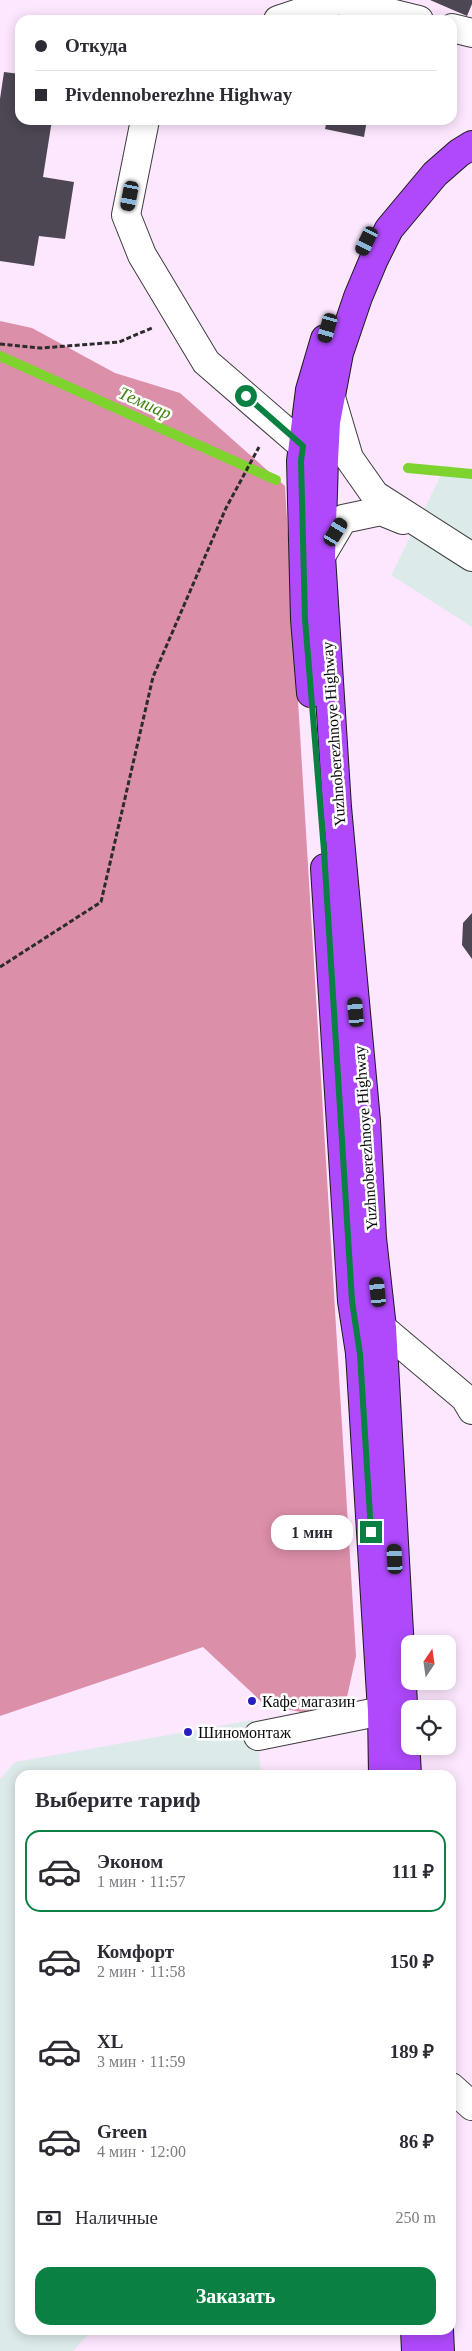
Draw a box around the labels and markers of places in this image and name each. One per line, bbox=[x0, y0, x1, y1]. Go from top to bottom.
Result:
place label: Кафе магазин bbox=[262, 1693, 356, 1711]
marker: Кафе магазин bbox=[246, 1695, 258, 1707]
place label: Шиномонтаж bbox=[198, 1724, 292, 1741]
marker: Шиномонтаж bbox=[182, 1726, 194, 1738]

